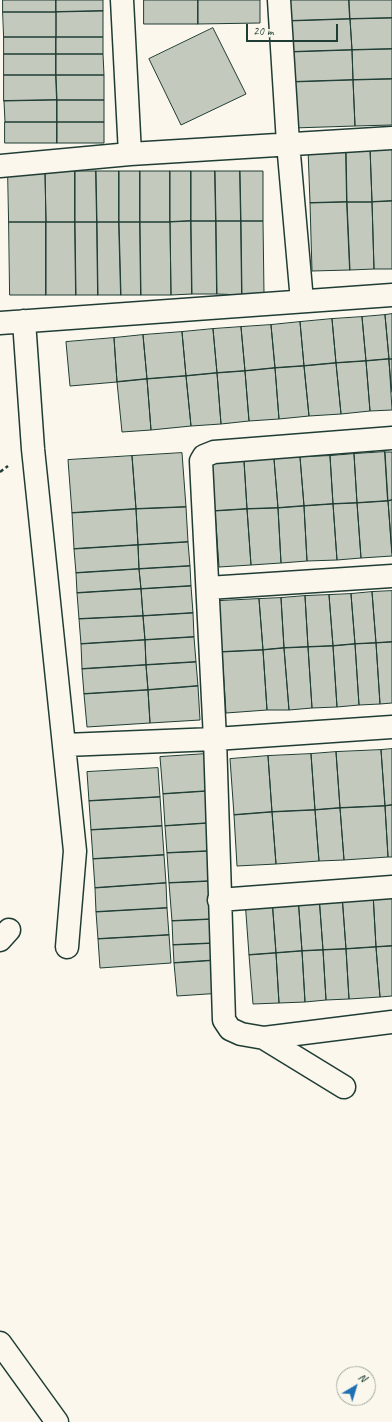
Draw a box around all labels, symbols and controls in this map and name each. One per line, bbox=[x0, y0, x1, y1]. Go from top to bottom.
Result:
scale bar bbox=[248, 16, 340, 42]
text: 20 m bbox=[253, 23, 273, 39]
north arrow bbox=[336, 1366, 376, 1406]
text: N bbox=[356, 1370, 370, 1385]

